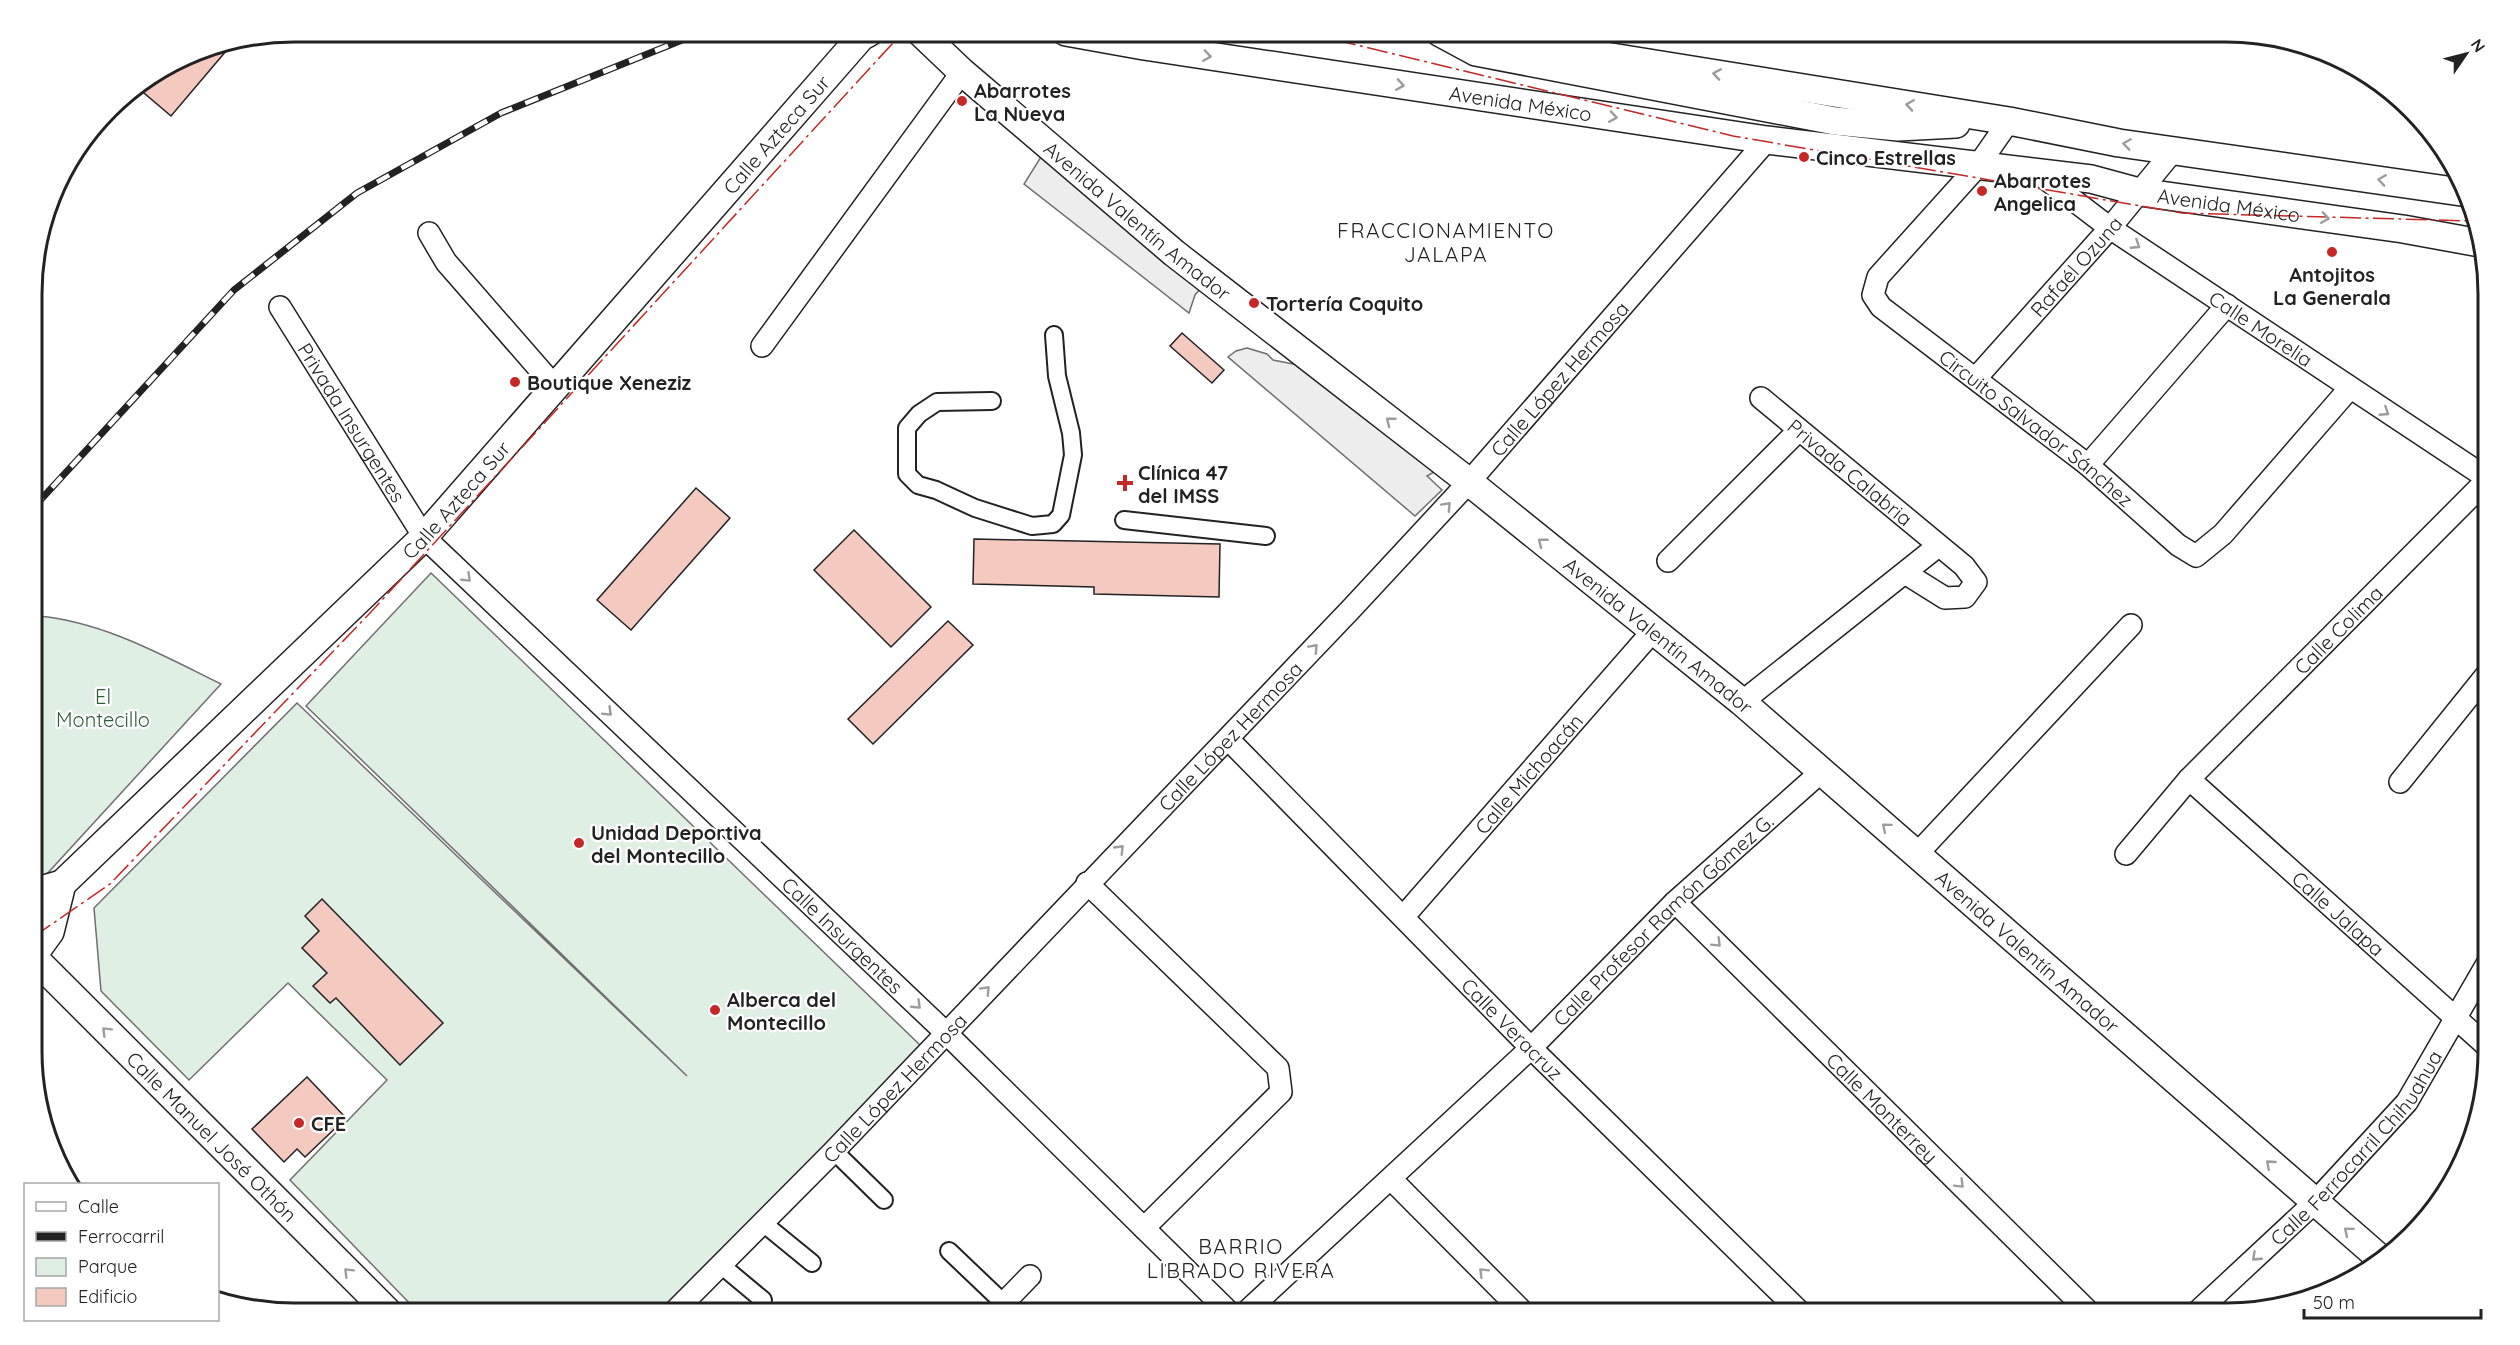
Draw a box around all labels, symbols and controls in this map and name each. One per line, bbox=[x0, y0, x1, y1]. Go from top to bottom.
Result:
north arrow bbox=[2436, 24, 2496, 84]
text: N bbox=[2467, 35, 2490, 56]
one-way arrow bbox=[1202, 49, 1211, 61]
street label: Calle Azteca Sur bbox=[717, 69, 835, 199]
one-way arrow bbox=[1712, 69, 1722, 81]
place label: Abarrotes La Nueva bbox=[974, 78, 1071, 126]
one-way arrow bbox=[1395, 78, 1404, 90]
street label: Avenida México bbox=[1447, 80, 1593, 126]
marker: Abarrotes La Nueva bbox=[955, 94, 969, 108]
one-way arrow bbox=[1905, 100, 1914, 112]
one-way arrow bbox=[1609, 110, 1618, 122]
street label: Avenida Valentín Amador bbox=[1039, 135, 1236, 305]
one-way arrow bbox=[2122, 139, 2131, 151]
place label: Cinco Estrellas bbox=[1816, 145, 1956, 170]
marker: Cinco Estrellas bbox=[1797, 150, 1811, 164]
place label: Abarrotes Angelica bbox=[1994, 168, 2091, 216]
one-way arrow bbox=[2378, 175, 2387, 187]
street label: Avenida México bbox=[2156, 182, 2302, 227]
marker: Abarrotes Angelica bbox=[1975, 184, 1989, 198]
street label: Rafaél Ozuna bbox=[2025, 211, 2127, 322]
one-way arrow bbox=[2321, 212, 2330, 224]
district label: FRACCIONAMIENTO JALAPA bbox=[1337, 217, 1555, 267]
one-way arrow bbox=[2129, 238, 2140, 249]
marker: Antojitos La Generala bbox=[2325, 245, 2339, 259]
place label: Antojitos La Generala bbox=[2273, 262, 2391, 310]
street label: Calle Morelia bbox=[2205, 285, 2318, 372]
place label: Tortería Coquito bbox=[1266, 291, 1423, 316]
marker: Tortería Coquito bbox=[1247, 296, 1261, 310]
street label: Calle López Hermosa bbox=[1485, 296, 1633, 461]
street label: Privada Insurgentes bbox=[293, 338, 411, 507]
street label: Circuito Salvador Sánchez bbox=[1935, 344, 2139, 512]
place label: Boutique Xeneziz bbox=[527, 370, 692, 395]
marker: Boutique Xeneziz bbox=[508, 375, 522, 389]
one-way arrow bbox=[2378, 405, 2389, 416]
street label: Privada Calabria bbox=[1783, 413, 1918, 531]
one-way arrow bbox=[1385, 417, 1396, 428]
street label: Calle Azteca Sur bbox=[397, 435, 515, 564]
place label: Clínica 47 del IMSS bbox=[1138, 460, 1228, 508]
marker: Clínica 47 del IMSS bbox=[1116, 474, 1134, 492]
one-way arrow bbox=[1440, 502, 1451, 512]
one-way arrow bbox=[1538, 539, 1549, 550]
street label: Avenida Valentín Amador bbox=[1559, 551, 1759, 719]
one-way arrow bbox=[460, 571, 470, 582]
street label: Calle Colima bbox=[2288, 580, 2388, 679]
one-way arrow bbox=[1307, 645, 1318, 655]
street label: Calle López Hermosa bbox=[1153, 656, 1307, 816]
park label: El Montecillo bbox=[56, 684, 150, 732]
one-way arrow bbox=[601, 705, 612, 716]
street label: Calle Michoacán bbox=[1469, 708, 1588, 839]
street label: Calle Profesor Ramón Gómez G. bbox=[1548, 808, 1778, 1031]
place label: Unidad Deportiva del Montecillo bbox=[591, 820, 762, 868]
one-way arrow bbox=[1882, 824, 1893, 835]
marker: Unidad Deportiva del Montecillo bbox=[572, 836, 586, 850]
one-way arrow bbox=[1113, 846, 1124, 857]
street label: Avenida Valentín Amador bbox=[1931, 864, 2125, 1038]
street label: Calle Jalapa bbox=[2287, 865, 2390, 961]
street label: Calle Insurgentes bbox=[777, 871, 909, 998]
one-way arrow bbox=[1709, 936, 1720, 947]
street label: Calle Veracruz bbox=[1456, 972, 1568, 1085]
place label: Alberca del Montecillo bbox=[727, 987, 836, 1035]
one-way arrow bbox=[979, 987, 990, 997]
one-way arrow bbox=[909, 998, 920, 1009]
marker: Alberca del Montecillo bbox=[708, 1003, 722, 1017]
street label: Calle López Hermosa bbox=[817, 1007, 972, 1168]
one-way arrow bbox=[102, 1027, 113, 1038]
street label: Calle Manuel José Othón bbox=[122, 1046, 303, 1227]
street label: Calle Ferrocarril Chihuahua bbox=[2265, 1046, 2447, 1250]
street label: Calle Monterrey bbox=[1822, 1047, 1943, 1168]
place label: CFE bbox=[311, 1111, 346, 1136]
marker: CFE bbox=[292, 1116, 306, 1130]
one-way arrow bbox=[2266, 1160, 2277, 1171]
one-way arrow bbox=[1953, 1177, 1963, 1188]
legend bbox=[24, 1183, 219, 1321]
text: Calle bbox=[78, 1195, 119, 1218]
text: Ferrocarril bbox=[78, 1225, 165, 1248]
one-way arrow bbox=[2344, 1228, 2355, 1239]
district label: BARRIO LIBRADO RIVERA bbox=[1147, 1233, 1335, 1283]
one-way arrow bbox=[2252, 1250, 2262, 1261]
text: Parque bbox=[78, 1255, 137, 1278]
one-way arrow bbox=[1479, 1268, 1490, 1278]
one-way arrow bbox=[344, 1269, 355, 1279]
scale bar bbox=[2304, 1282, 2481, 1320]
text: Edificio bbox=[78, 1285, 137, 1308]
text: 50 m bbox=[2313, 1291, 2355, 1314]

